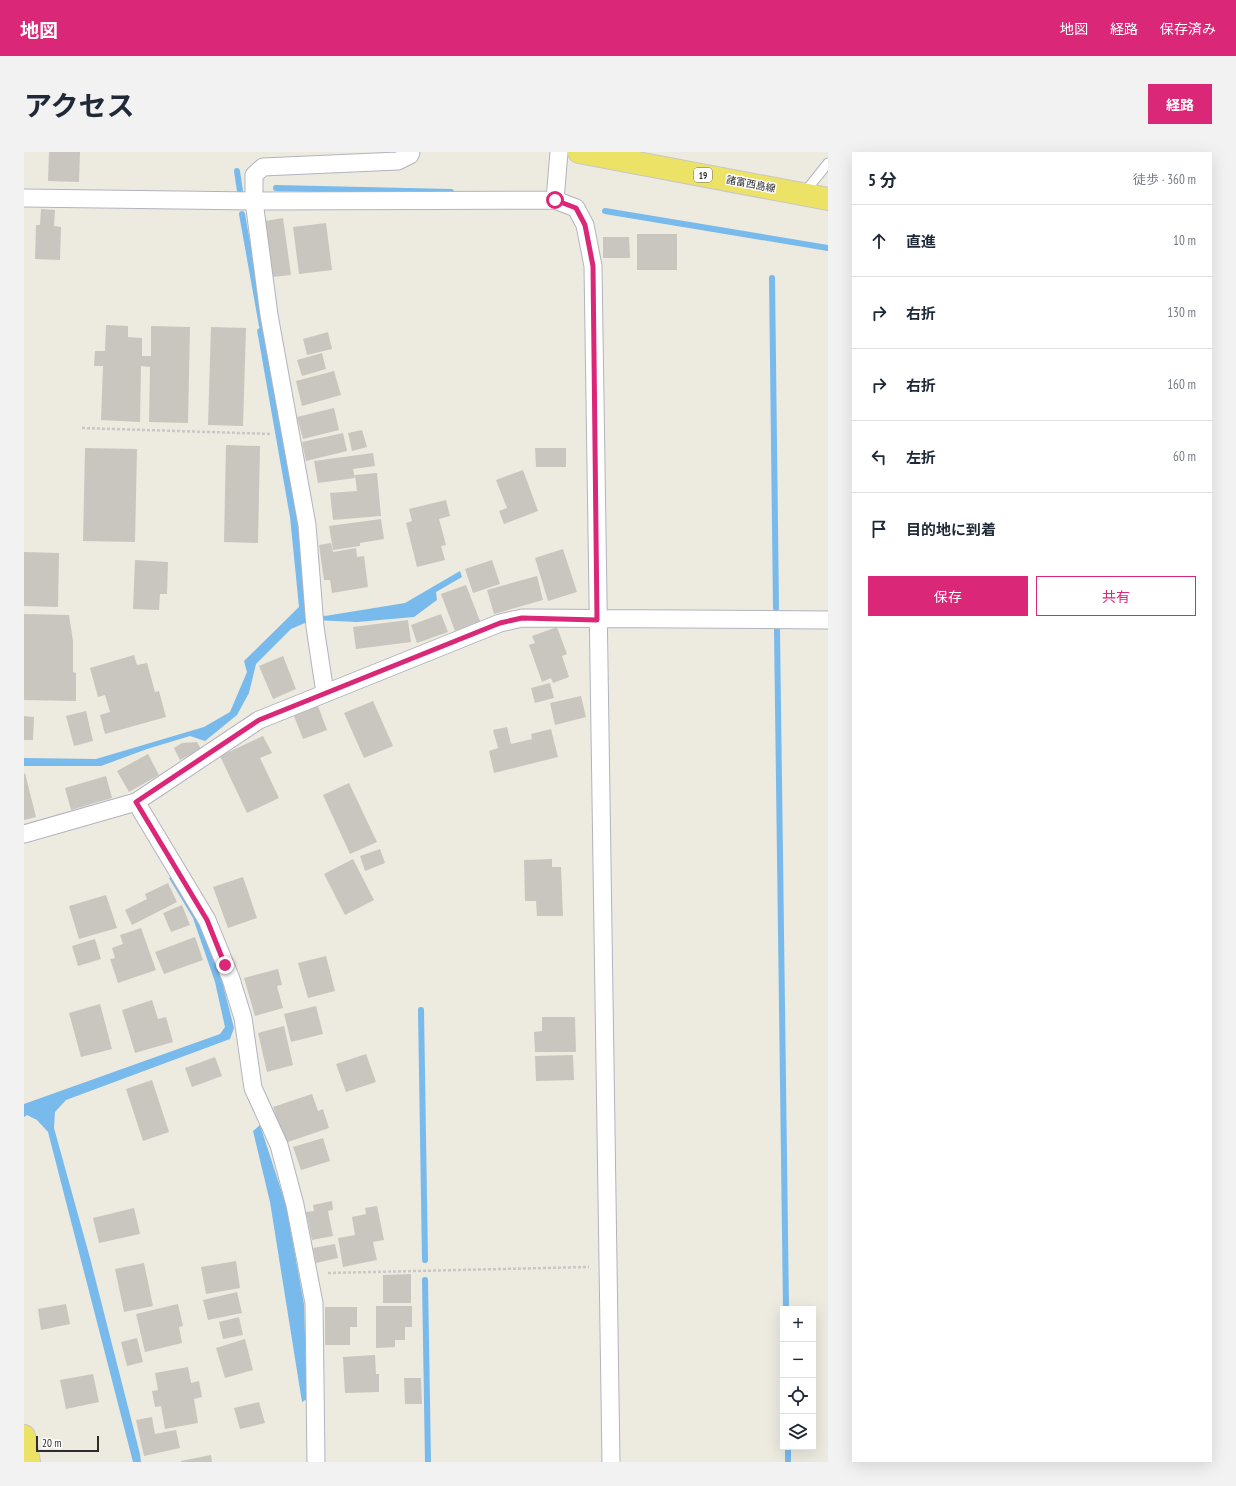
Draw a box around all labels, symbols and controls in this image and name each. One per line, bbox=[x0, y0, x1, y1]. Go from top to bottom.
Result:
text: 地図 bbox=[20, 18, 58, 42]
text: 地図 bbox=[1060, 20, 1088, 38]
text: 経路 bbox=[1110, 20, 1138, 38]
text: 保存済み bbox=[1160, 20, 1216, 38]
button: 経路 bbox=[1148, 84, 1212, 124]
text: アクセス bbox=[24, 87, 135, 124]
road number: 19 bbox=[694, 168, 712, 182]
text: 5 分 bbox=[868, 169, 897, 191]
text: 徒歩 · 360 m bbox=[1133, 171, 1196, 188]
street label: 諸富西島線 bbox=[725, 173, 777, 195]
route start bbox=[546, 191, 564, 209]
icon: ahead bbox=[868, 230, 890, 252]
text: 直進 bbox=[906, 232, 936, 251]
text: 10 m bbox=[1173, 232, 1196, 249]
icon: right bbox=[868, 302, 890, 324]
text: 右折 bbox=[906, 304, 936, 323]
text: 130 m bbox=[1167, 304, 1196, 321]
icon: right bbox=[868, 374, 890, 396]
text: 右折 bbox=[906, 376, 936, 395]
text: 160 m bbox=[1167, 376, 1196, 393]
icon: left bbox=[868, 446, 890, 468]
text: 左折 bbox=[906, 448, 936, 467]
text: 60 m bbox=[1173, 448, 1196, 465]
icon: arrive bbox=[868, 518, 890, 540]
text: 目的地に到着 bbox=[906, 520, 996, 539]
button: 保存 bbox=[868, 576, 1028, 616]
button: 共有 bbox=[1036, 576, 1196, 616]
route end bbox=[216, 956, 234, 974]
map controls bbox=[780, 1306, 816, 1450]
button: + bbox=[780, 1306, 816, 1342]
button: − bbox=[780, 1342, 816, 1378]
button: locate bbox=[780, 1378, 816, 1414]
button: layers bbox=[780, 1414, 816, 1450]
scale bar bbox=[36, 1434, 99, 1453]
text: 20 m bbox=[42, 1436, 61, 1450]

